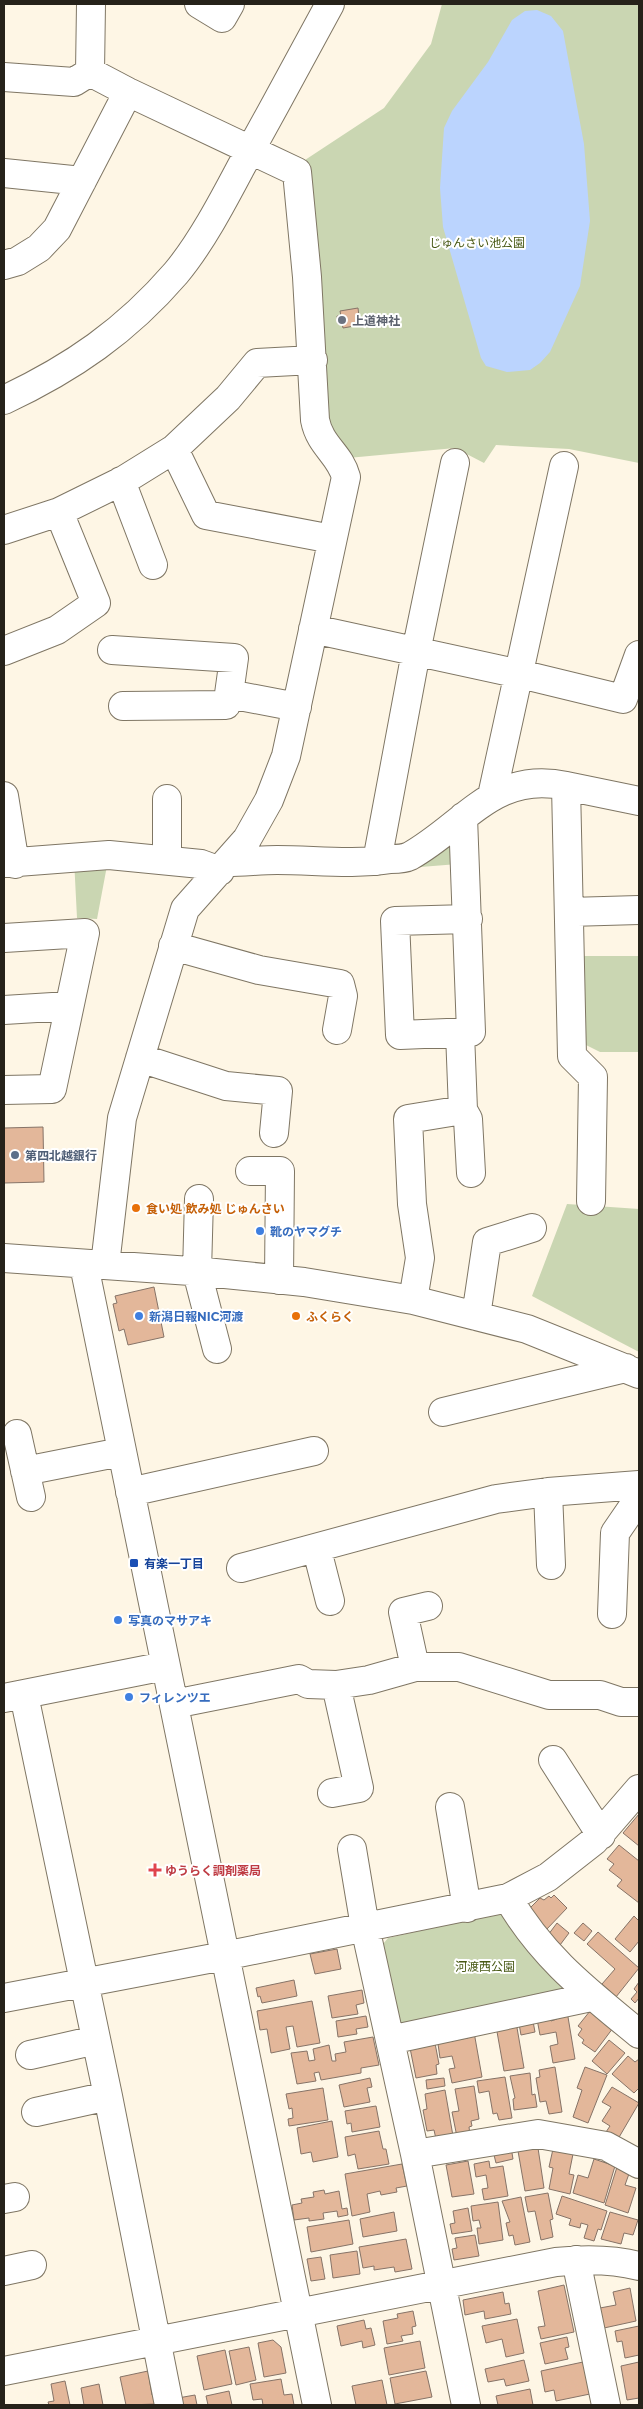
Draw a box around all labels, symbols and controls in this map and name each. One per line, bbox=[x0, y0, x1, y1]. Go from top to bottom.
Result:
park label: じゅんさい池公園 bbox=[429, 235, 525, 250]
place label: 上道神社 bbox=[352, 313, 400, 328]
marker: 上道神社 bbox=[336, 314, 348, 326]
place label: 第四北越銀行 bbox=[25, 1148, 97, 1163]
marker: 第四北越銀行 bbox=[9, 1149, 21, 1161]
place label: 食い処 飲み処 じゅんさい bbox=[146, 1201, 285, 1216]
marker: 食い処 飲み処 じゅんさい bbox=[130, 1202, 142, 1214]
place label: 靴のヤマグチ bbox=[270, 1224, 342, 1239]
marker: 靴のヤマグチ bbox=[254, 1225, 266, 1237]
place label: 新潟日報NIC河渡 bbox=[149, 1309, 243, 1324]
place label: ふくらく bbox=[306, 1309, 354, 1324]
marker: 新潟日報NIC河渡 bbox=[133, 1310, 145, 1322]
marker: ふくらく bbox=[290, 1310, 302, 1322]
place label: 有楽一丁目 bbox=[144, 1556, 204, 1571]
marker: 有楽一丁目 bbox=[128, 1557, 140, 1569]
place label: 写真のマサアキ bbox=[128, 1613, 212, 1628]
marker: 写真のマサアキ bbox=[112, 1614, 124, 1626]
place label: フィレンツエ bbox=[139, 1690, 211, 1705]
marker: フィレンツエ bbox=[123, 1691, 135, 1703]
place label: ゆうらく調剤薬局 bbox=[165, 1863, 261, 1878]
marker: ゆうらく調剤薬局 bbox=[149, 1864, 161, 1876]
park label: 河渡西公園 bbox=[455, 1959, 515, 1974]

